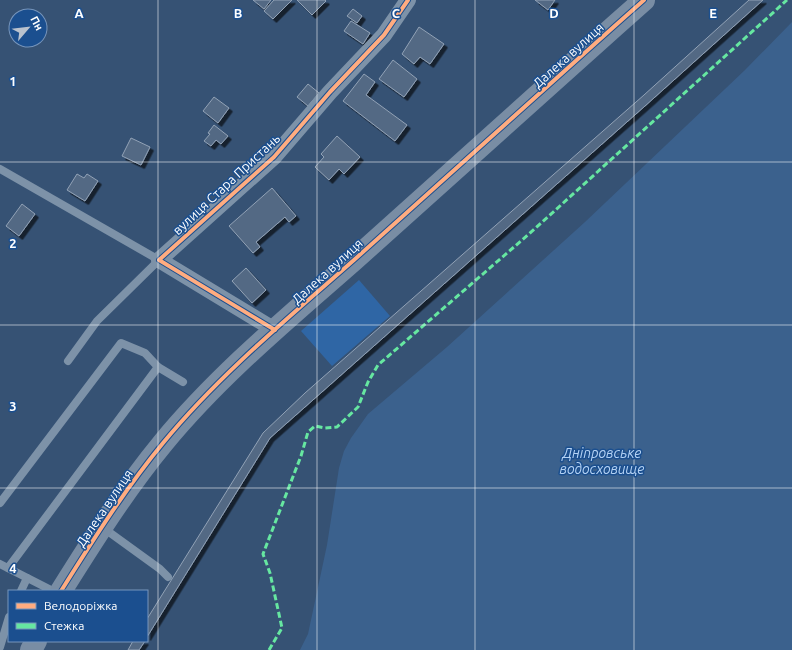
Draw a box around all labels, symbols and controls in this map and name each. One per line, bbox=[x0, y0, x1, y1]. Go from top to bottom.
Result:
text: A bbox=[74, 6, 84, 20]
text: B bbox=[234, 6, 243, 20]
text: C bbox=[392, 6, 401, 20]
text: D bbox=[549, 6, 559, 20]
text: E bbox=[709, 6, 717, 20]
north arrow bbox=[8, 8, 48, 48]
text: Пн bbox=[28, 14, 46, 32]
street label: Далека вулиця bbox=[530, 20, 606, 90]
text: 1 bbox=[9, 74, 17, 88]
street label: вулиця Стара Пристань bbox=[170, 131, 282, 237]
text: 2 bbox=[9, 236, 17, 250]
street label: Далека вулиця bbox=[289, 236, 365, 306]
text: 3 bbox=[9, 399, 17, 413]
water label: Дніпровське водосховище bbox=[560, 445, 644, 477]
street label: Далека вулиця bbox=[73, 467, 135, 549]
text: 4 bbox=[9, 561, 17, 575]
legend bbox=[8, 590, 148, 642]
text: Велодоріжка bbox=[44, 599, 118, 612]
text: Стежка bbox=[44, 619, 84, 632]

